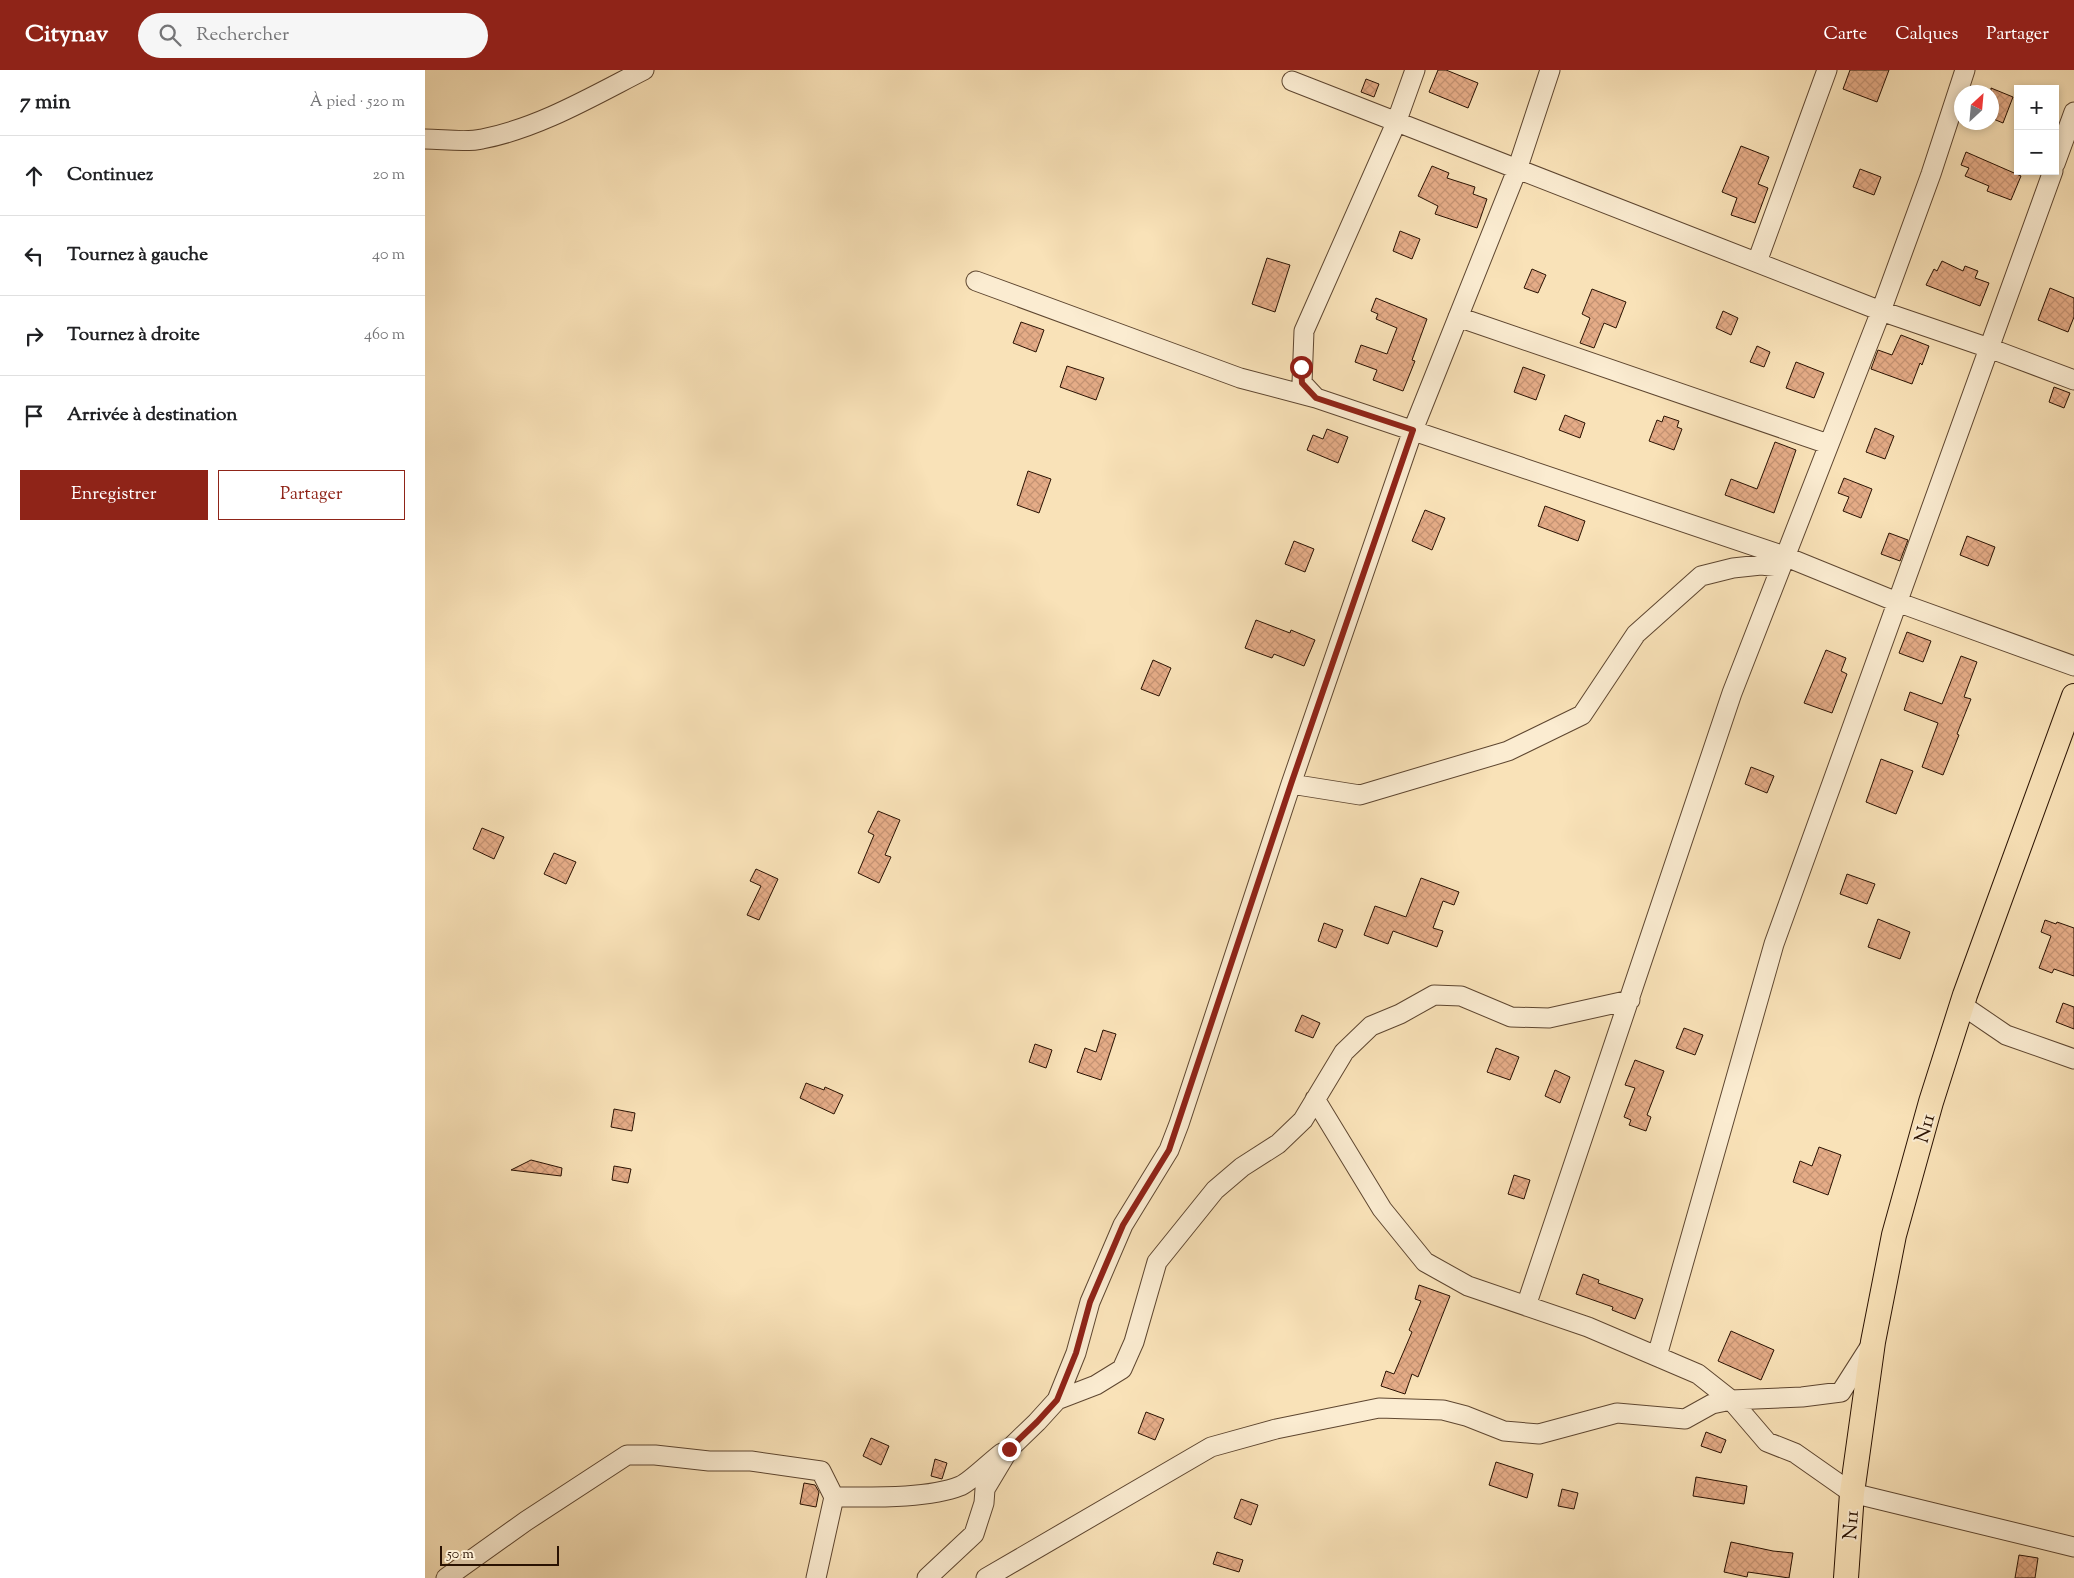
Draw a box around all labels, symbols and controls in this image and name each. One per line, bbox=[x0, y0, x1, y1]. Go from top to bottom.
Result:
search box bbox=[138, 13, 488, 58]
text: Citynav bbox=[25, 18, 108, 52]
icon: search bbox=[156, 21, 184, 49]
text: Rechercher bbox=[196, 22, 289, 49]
text: Carte bbox=[1824, 22, 1867, 48]
text: Calques bbox=[1895, 22, 1958, 48]
text: Partager bbox=[1986, 22, 2049, 48]
north arrow bbox=[1954, 85, 1999, 130]
map controls bbox=[2014, 85, 2059, 175]
button: + bbox=[2014, 85, 2059, 130]
text: 7 min bbox=[20, 88, 71, 118]
text: À pied · 520 m bbox=[310, 91, 405, 114]
button: − bbox=[2014, 130, 2059, 175]
icon: ahead bbox=[20, 162, 48, 190]
text: Continuez bbox=[67, 162, 153, 189]
text: 20 m bbox=[372, 164, 405, 187]
icon: left bbox=[20, 242, 48, 270]
text: Tournez à gauche bbox=[67, 242, 208, 269]
text: 40 m bbox=[372, 244, 405, 267]
icon: right bbox=[20, 322, 48, 350]
text: Tournez à droite bbox=[67, 322, 200, 349]
text: 460 m bbox=[364, 324, 405, 347]
route start bbox=[1290, 356, 1313, 379]
icon: arrive bbox=[20, 402, 48, 430]
text: Arrivée à destination bbox=[67, 402, 238, 429]
button: Enregistrer bbox=[20, 470, 208, 520]
button: Partager bbox=[218, 470, 405, 520]
street label: N11 bbox=[1909, 1110, 1944, 1147]
route end bbox=[998, 1438, 1021, 1461]
street label: N11 bbox=[1837, 1509, 1868, 1541]
scale bar bbox=[440, 1543, 559, 1566]
text: 50 m bbox=[447, 1545, 474, 1565]

